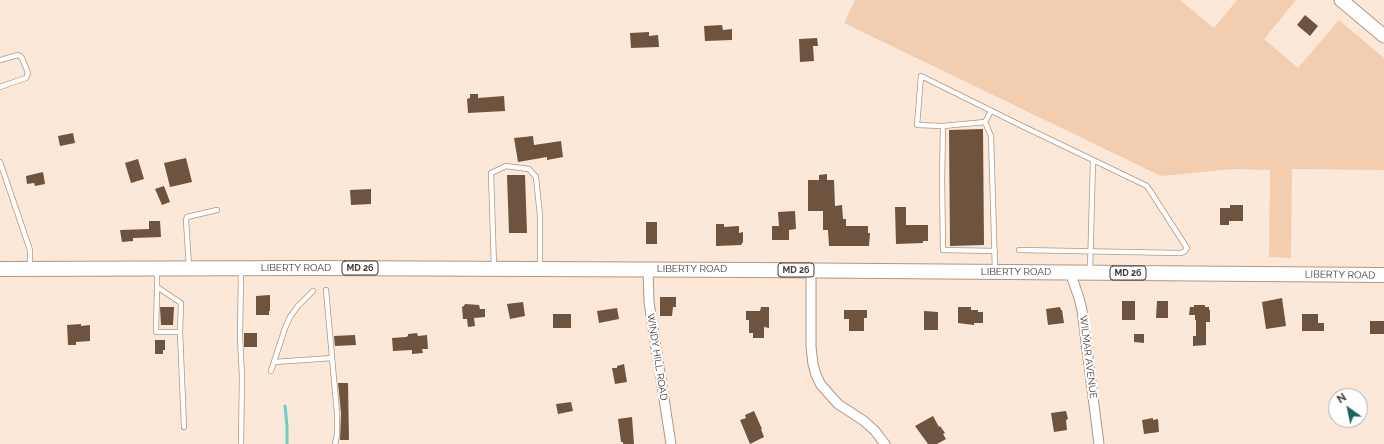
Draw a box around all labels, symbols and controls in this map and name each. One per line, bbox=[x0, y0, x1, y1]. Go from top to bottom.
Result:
road number: MD 26 bbox=[342, 261, 378, 275]
street label: LIBERTY ROAD bbox=[261, 262, 331, 274]
street label: LIBERTY ROAD bbox=[657, 263, 727, 275]
road number: MD 26 bbox=[778, 263, 814, 277]
street label: LIBERTY ROAD bbox=[981, 266, 1051, 278]
road number: MD 26 bbox=[1110, 266, 1146, 280]
street label: LIBERTY ROAD bbox=[1305, 268, 1375, 282]
street label: WINDY HILL ROAD bbox=[644, 313, 670, 401]
street label: WILMAR AVENUE bbox=[1077, 315, 1099, 399]
north arrow bbox=[1328, 388, 1368, 428]
text: N bbox=[1335, 391, 1349, 406]

